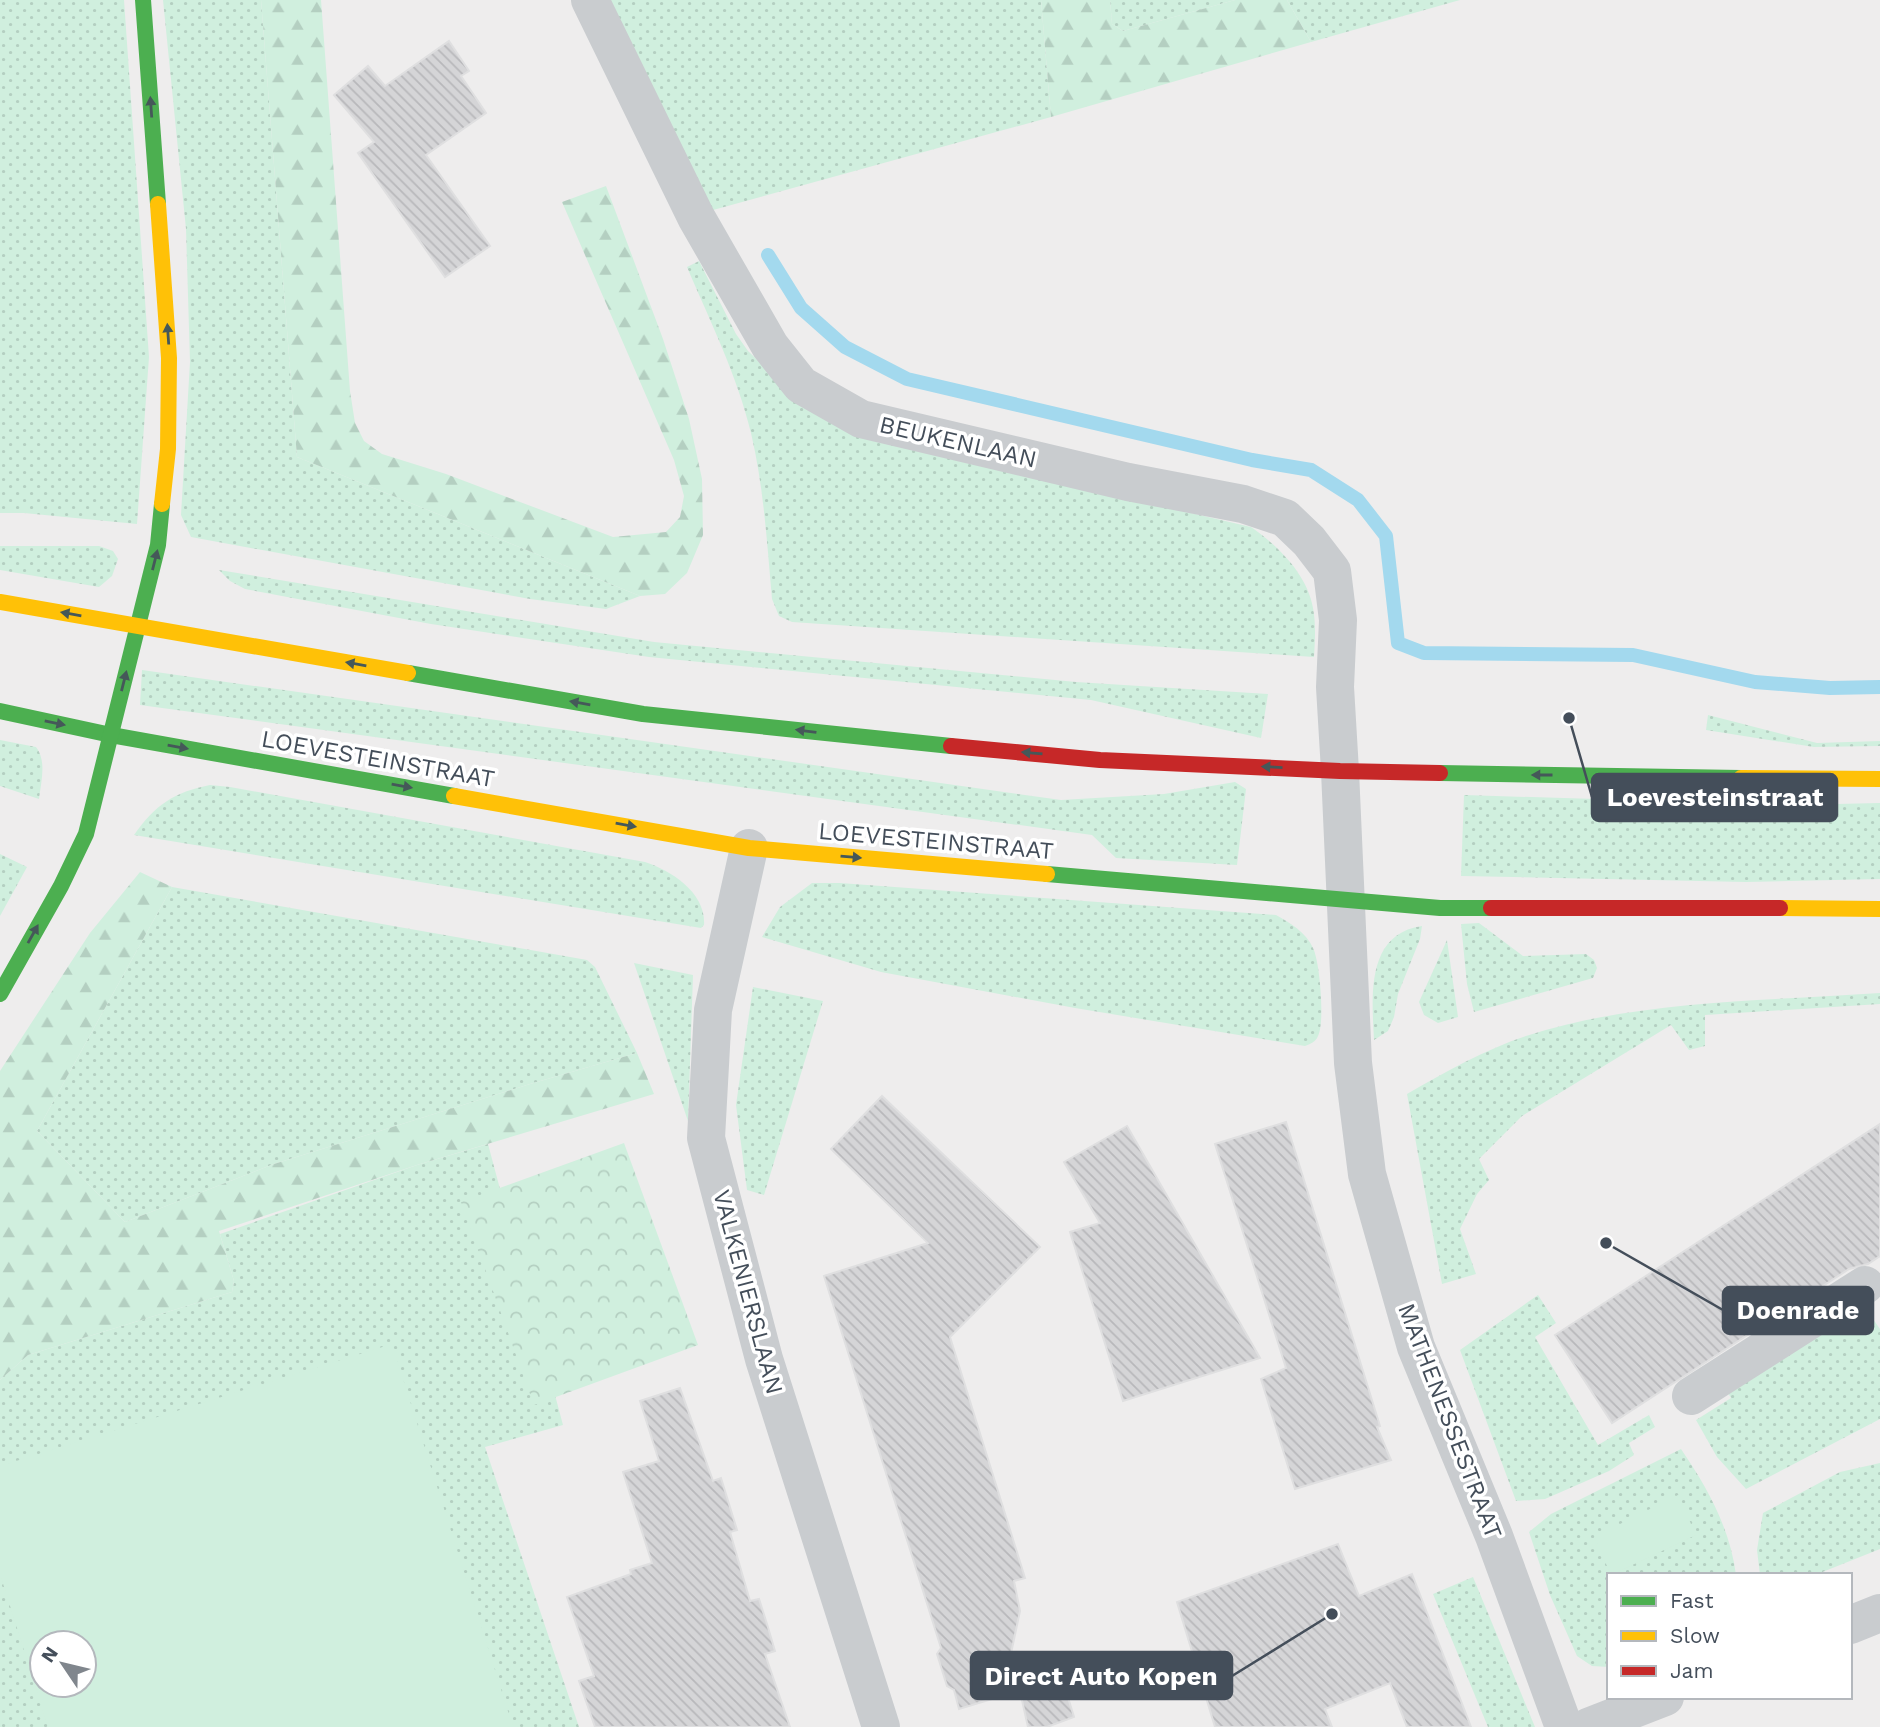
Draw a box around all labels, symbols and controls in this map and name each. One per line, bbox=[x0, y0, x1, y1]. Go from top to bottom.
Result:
one-way arrow bbox=[145, 95, 156, 117]
one-way arrow bbox=[162, 322, 173, 344]
street label: BEUKENLAAN bbox=[877, 410, 1039, 474]
one-way arrow bbox=[150, 549, 161, 571]
one-way arrow bbox=[60, 608, 82, 619]
one-way arrow bbox=[345, 658, 367, 669]
one-way arrow bbox=[119, 670, 130, 692]
one-way arrow bbox=[569, 697, 591, 708]
one-way arrow bbox=[44, 718, 66, 729]
street label: LOEVESTEINSTRAAT bbox=[259, 725, 497, 793]
one-way arrow bbox=[795, 725, 817, 736]
one-way arrow bbox=[167, 742, 189, 753]
one-way arrow bbox=[1021, 747, 1043, 758]
one-way arrow bbox=[1261, 762, 1283, 773]
one-way arrow bbox=[1531, 769, 1553, 780]
callout: Loevesteinstraat bbox=[1592, 774, 1837, 821]
one-way arrow bbox=[391, 781, 413, 792]
text: Loevesteinstraat bbox=[1607, 782, 1824, 812]
street label: LOEVESTEINSTRAAT bbox=[817, 817, 1055, 865]
one-way arrow bbox=[615, 820, 637, 831]
one-way arrow bbox=[840, 852, 862, 863]
one-way arrow bbox=[27, 925, 39, 944]
street label: VALKENIERSLAAN bbox=[707, 1187, 789, 1397]
callout: Doenrade bbox=[1723, 1287, 1873, 1334]
text: Doenrade bbox=[1737, 1295, 1859, 1325]
street label: MATHENESSESTRAAT bbox=[1392, 1299, 1508, 1543]
legend bbox=[1607, 1573, 1852, 1699]
text: Fast bbox=[1670, 1588, 1714, 1613]
text: Slow bbox=[1670, 1623, 1720, 1648]
north arrow bbox=[28, 1629, 98, 1699]
text: N bbox=[36, 1642, 63, 1667]
callout: Direct Auto Kopen bbox=[971, 1652, 1232, 1699]
text: Jam bbox=[1670, 1658, 1713, 1683]
text: Direct Auto Kopen bbox=[984, 1661, 1218, 1691]

